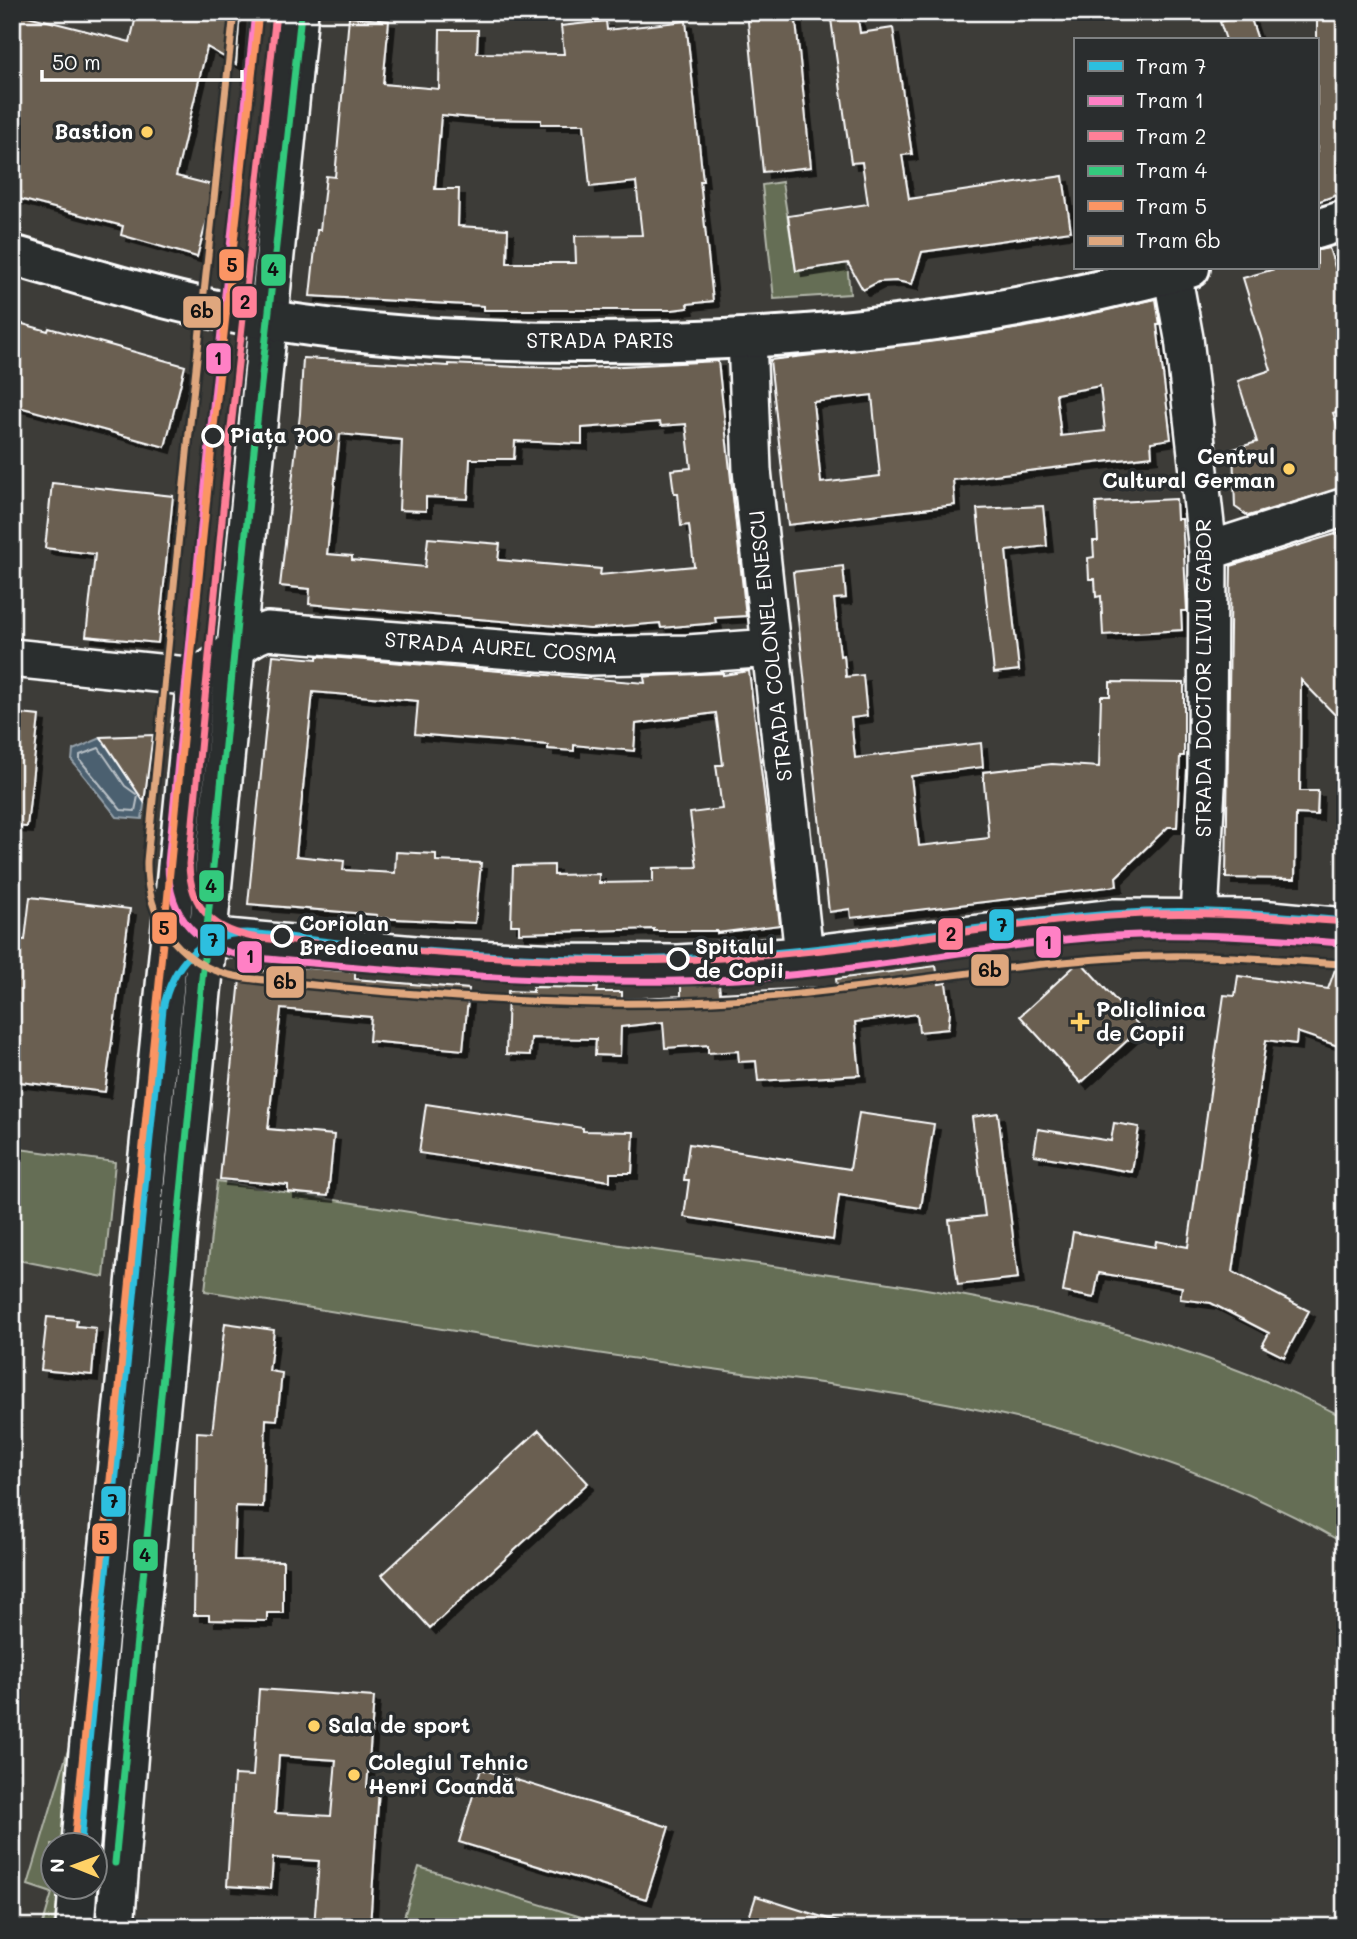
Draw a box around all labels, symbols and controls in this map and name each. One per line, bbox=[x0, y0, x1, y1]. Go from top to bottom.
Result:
scale bar bbox=[42, 38, 242, 82]
legend bbox=[1074, 38, 1318, 270]
text: 50 m bbox=[52, 48, 101, 75]
text: Tram 7 bbox=[1136, 52, 1206, 79]
text: Tram 1 bbox=[1136, 86, 1204, 113]
place label: Bastion bbox=[54, 117, 133, 144]
text: Tram 2 bbox=[1136, 122, 1206, 149]
marker: Bastion bbox=[139, 124, 155, 140]
text: Tram 4 bbox=[1136, 156, 1208, 183]
text: Tram 5 bbox=[1136, 192, 1207, 219]
text: Tram 6b bbox=[1136, 226, 1221, 253]
line badge: 5 bbox=[218, 248, 245, 282]
text: 5 bbox=[226, 252, 238, 277]
line badge: 4 bbox=[260, 253, 287, 287]
text: 4 bbox=[267, 256, 279, 281]
line badge: 2 bbox=[231, 285, 258, 319]
text: 2 bbox=[240, 289, 250, 314]
line badge: 6b bbox=[182, 295, 222, 329]
text: 6b bbox=[190, 298, 214, 323]
street label: STRADA PARIS bbox=[526, 326, 674, 353]
line badge: 1 bbox=[205, 342, 232, 375]
text: 1 bbox=[214, 345, 222, 370]
place label: Piața 700 bbox=[230, 421, 333, 450]
marker: Piața 700 bbox=[202, 425, 224, 447]
place label: Centrul Cultural German bbox=[1102, 442, 1275, 493]
marker: Centrul Cultural German bbox=[1281, 461, 1297, 477]
street label: STRADA COLONEL ENESCU bbox=[742, 509, 797, 783]
street label: STRADA DOCTOR LIVIU GABOR bbox=[1189, 519, 1216, 837]
street label: STRADA AUREL COSMA bbox=[384, 625, 619, 668]
line badge: 4 bbox=[198, 869, 225, 903]
text: 4 bbox=[205, 873, 217, 898]
line badge: 7 bbox=[988, 908, 1015, 942]
place label: Coriolan Brediceanu bbox=[299, 909, 419, 960]
line badge: 5 bbox=[151, 911, 178, 945]
text: 7 bbox=[997, 912, 1008, 937]
text: 5 bbox=[158, 915, 170, 940]
line badge: 2 bbox=[937, 917, 964, 951]
text: 2 bbox=[946, 921, 956, 946]
line badge: 7 bbox=[199, 923, 226, 957]
marker: Coriolan Brediceanu bbox=[271, 925, 293, 947]
line badge: 1 bbox=[1035, 925, 1062, 959]
text: 7 bbox=[208, 927, 219, 952]
text: 1 bbox=[1044, 929, 1052, 954]
place label: Spitalul de Copii bbox=[695, 932, 784, 983]
line badge: 1 bbox=[236, 940, 263, 974]
text: 1 bbox=[246, 943, 254, 968]
marker: Spitalul de Copii bbox=[667, 948, 689, 970]
line badge: 6b bbox=[970, 953, 1010, 987]
text: 6b bbox=[978, 957, 1002, 982]
line badge: 6b bbox=[265, 965, 305, 999]
text: 6b bbox=[273, 969, 297, 994]
place label: Policlinica de Copii bbox=[1096, 995, 1206, 1046]
marker: Policlinica de Copii bbox=[1070, 1012, 1090, 1032]
line badge: 7 bbox=[100, 1485, 127, 1518]
text: 7 bbox=[108, 1488, 119, 1513]
line badge: 5 bbox=[91, 1522, 118, 1555]
text: 5 bbox=[98, 1525, 110, 1550]
line badge: 4 bbox=[132, 1538, 159, 1572]
text: 4 bbox=[139, 1542, 151, 1567]
place label: Sala de sport bbox=[328, 1711, 470, 1738]
marker: Sala de sport bbox=[306, 1718, 322, 1734]
place label: Colegiul Tehnic Henri Coandă bbox=[368, 1748, 528, 1799]
marker: Colegiul Tehnic Henri Coandă bbox=[346, 1767, 362, 1783]
north arrow bbox=[38, 1830, 108, 1900]
text: N bbox=[44, 1858, 69, 1873]

